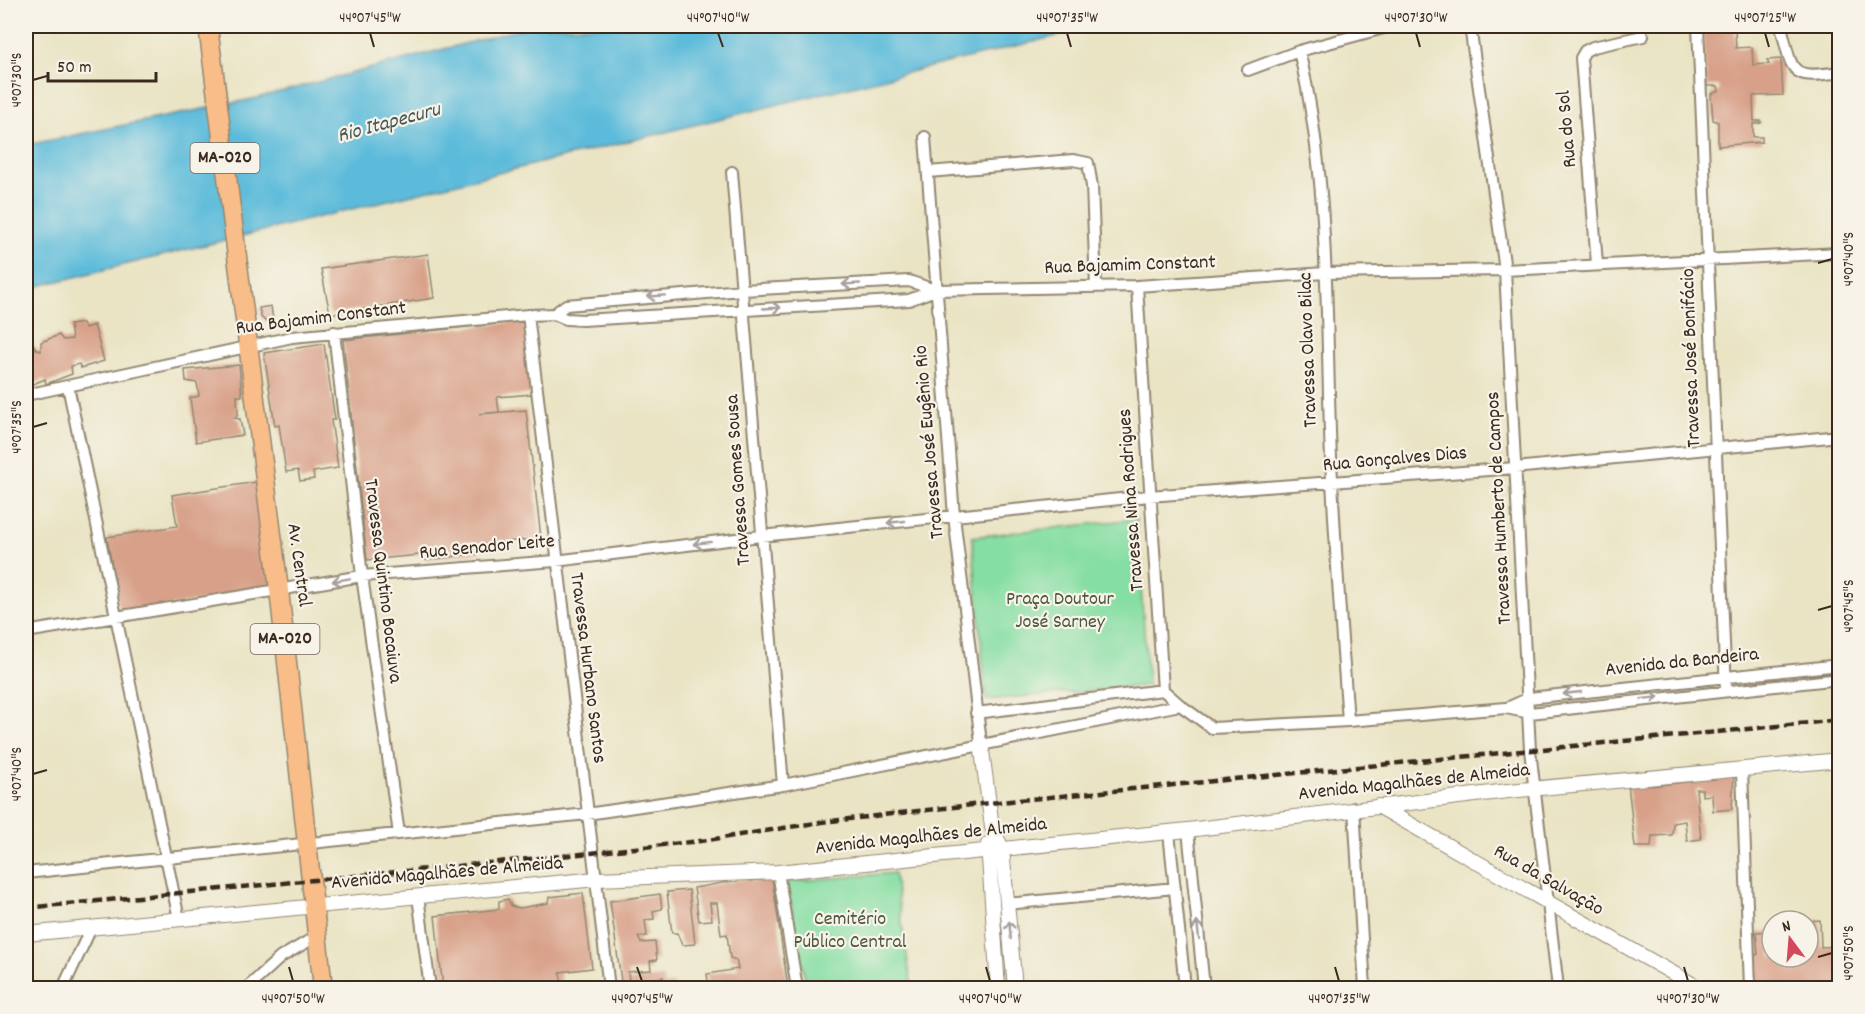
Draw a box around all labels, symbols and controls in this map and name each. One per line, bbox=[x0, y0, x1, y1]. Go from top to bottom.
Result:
text: 44°07'45"W bbox=[339, 8, 401, 30]
text: 44°07'40"W bbox=[687, 8, 750, 30]
text: 44°07'35"W bbox=[1036, 8, 1098, 30]
text: 44°07'30"W bbox=[1385, 8, 1448, 30]
text: 44°07'25"W bbox=[1734, 8, 1796, 30]
scale bar bbox=[48, 45, 156, 83]
text: 4°07'30"S bbox=[7, 53, 29, 107]
text: 50 m bbox=[57, 56, 92, 81]
street label: Rua do Sol bbox=[1551, 89, 1585, 169]
water label: Rio Itapecuru bbox=[334, 95, 446, 152]
road number: MA-020 bbox=[190, 143, 260, 173]
text: 4°07'40"S bbox=[1839, 232, 1861, 286]
street label: Rua Bajamim Constant bbox=[1044, 249, 1216, 283]
street label: Travessa José Bonifácio bbox=[1675, 268, 1709, 448]
street label: Travessa Olavo Bilac bbox=[1292, 272, 1326, 428]
one-way arrow bbox=[841, 279, 861, 290]
one-way arrow bbox=[647, 291, 667, 302]
street label: Rua Bajamim Constant bbox=[234, 295, 408, 343]
one-way arrow bbox=[761, 303, 781, 314]
street label: Travessa José Eugênio Rio bbox=[908, 344, 952, 540]
street label: Travessa Humberto de Campos bbox=[1480, 391, 1520, 625]
street label: Travessa Gomes Sousa bbox=[719, 393, 759, 566]
text: 4°07'35"S bbox=[7, 400, 29, 454]
street label: Travessa Nina Rodrigues bbox=[1112, 408, 1152, 592]
street label: Rua Gonçalves Dias bbox=[1322, 440, 1468, 480]
street label: Travessa Quintino Bocaiuva bbox=[356, 477, 408, 685]
one-way arrow bbox=[886, 517, 906, 528]
street label: Av. Central bbox=[278, 521, 318, 609]
street label: Rua Senador Leite bbox=[418, 528, 556, 568]
one-way arrow bbox=[692, 538, 712, 549]
street label: Travessa Hurbano Santos bbox=[561, 571, 613, 765]
one-way arrow bbox=[331, 575, 351, 586]
text: 4°07'45"S bbox=[1839, 579, 1861, 633]
park label: Praça Doutour José Sarney bbox=[1006, 586, 1115, 637]
road number: MA-020 bbox=[250, 624, 320, 654]
street label: Avenida da Bandeira bbox=[1604, 641, 1761, 685]
one-way arrow bbox=[1563, 688, 1583, 699]
one-way arrow bbox=[1640, 693, 1660, 704]
text: 4°07'40"S bbox=[7, 747, 29, 801]
street label: Avenida Magalhães de Almeida bbox=[1297, 757, 1532, 809]
street label: Avenida Magalhães de Almeida bbox=[814, 811, 1049, 863]
street label: Rua da Salvação bbox=[1488, 838, 1608, 924]
street label: Avenida Magalhães de Almeida bbox=[330, 850, 565, 898]
park label: Cemitério Público Central bbox=[793, 906, 907, 957]
north arrow bbox=[1760, 909, 1820, 969]
text: N bbox=[1780, 915, 1794, 939]
one-way arrow bbox=[1004, 921, 1015, 941]
one-way arrow bbox=[1192, 921, 1203, 941]
text: 4°07'50"S bbox=[1839, 926, 1861, 981]
text: 44°07'50"W bbox=[261, 989, 325, 1011]
text: 44°07'45"W bbox=[611, 989, 673, 1011]
text: 44°07'40"W bbox=[959, 989, 1022, 1011]
text: 44°07'35"W bbox=[1308, 989, 1370, 1011]
text: 44°07'30"W bbox=[1657, 989, 1720, 1011]

